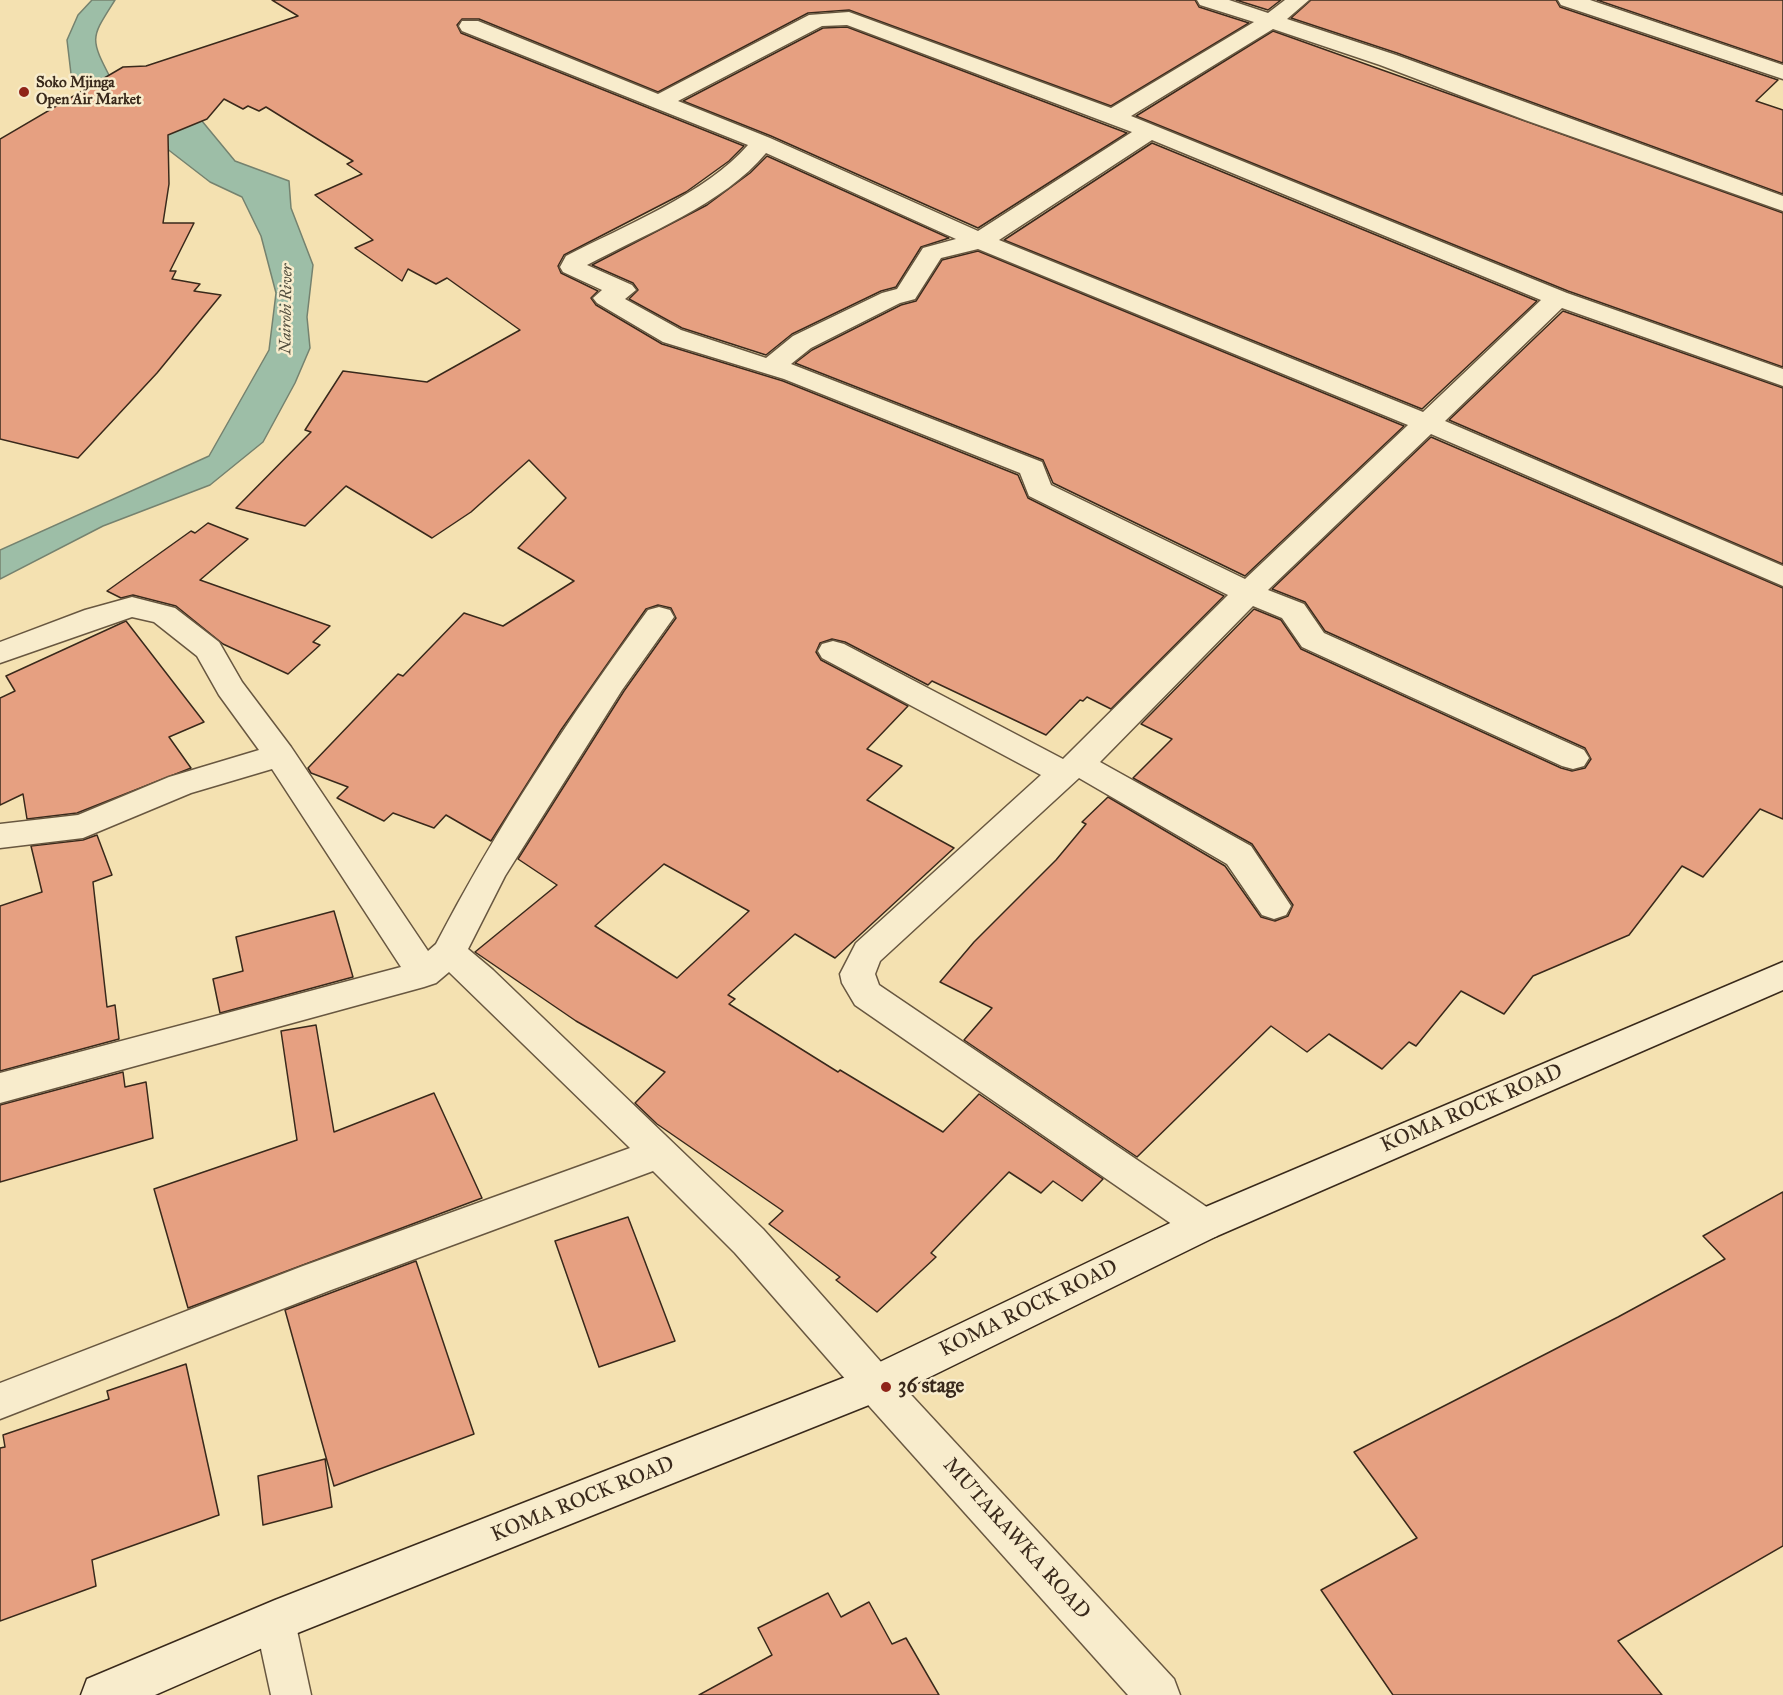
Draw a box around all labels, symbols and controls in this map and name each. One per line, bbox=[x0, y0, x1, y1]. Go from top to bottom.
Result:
place label: Soko Mjinga Open Air Market bbox=[36, 74, 141, 109]
marker: Soko Mjinga Open Air Market bbox=[17, 85, 31, 99]
water label: Nairobi River bbox=[277, 264, 297, 354]
street label: KOMA ROCK ROAD bbox=[1377, 1059, 1567, 1159]
street label: KOMA ROCK ROAD bbox=[936, 1255, 1122, 1363]
place label: 36 stage bbox=[898, 1374, 964, 1400]
marker: 36 stage bbox=[879, 1380, 893, 1394]
street label: KOMA ROCK ROAD bbox=[488, 1452, 678, 1548]
street label: MUTARAWKA ROAD bbox=[937, 1453, 1095, 1625]

